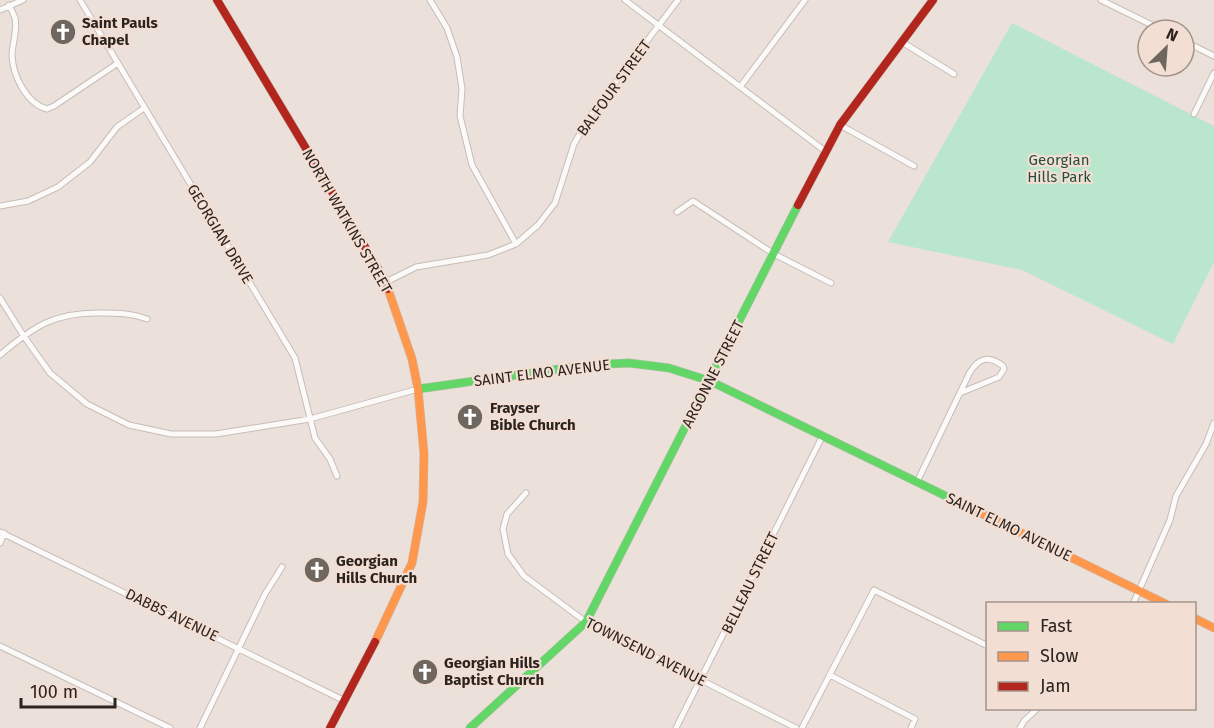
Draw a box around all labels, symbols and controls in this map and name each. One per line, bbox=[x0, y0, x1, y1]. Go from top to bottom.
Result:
place label: Saint Pauls Chapel bbox=[82, 14, 158, 49]
church icon: Saint Pauls Chapel bbox=[48, 17, 78, 47]
north arrow bbox=[1136, 18, 1196, 78]
text: N bbox=[1163, 24, 1181, 46]
street label: BALFOUR STREET bbox=[573, 36, 655, 139]
street label: NORTH WATKINS STREET bbox=[298, 146, 396, 296]
park label: Georgian Hills Park bbox=[1027, 151, 1091, 186]
street label: GEORGIAN DRIVE bbox=[183, 181, 257, 287]
street label: ARGONNE STREET bbox=[678, 317, 748, 431]
street label: SAINT ELMO AVENUE bbox=[473, 356, 611, 390]
place label: Frayser Bible Church bbox=[490, 399, 576, 434]
church icon: Frayser Bible Church bbox=[455, 402, 485, 432]
street label: SAINT ELMO AVENUE bbox=[943, 489, 1075, 565]
street label: BELLEAU STREET bbox=[718, 529, 783, 637]
place label: Georgian Hills Church bbox=[336, 552, 417, 587]
church icon: Georgian Hills Church bbox=[302, 555, 332, 585]
street label: DABBS AVENUE bbox=[123, 585, 221, 645]
legend bbox=[986, 602, 1196, 710]
street label: TOWNSEND AVENUE bbox=[583, 614, 709, 690]
text: Fast bbox=[1040, 615, 1073, 637]
text: Slow bbox=[1040, 645, 1079, 667]
place label: Georgian Hills Baptist Church bbox=[444, 654, 544, 689]
church icon: Georgian Hills Baptist Church bbox=[410, 657, 440, 687]
scale bar bbox=[21, 671, 116, 709]
text: Jam bbox=[1040, 675, 1071, 697]
text: 100 m bbox=[30, 681, 78, 703]

